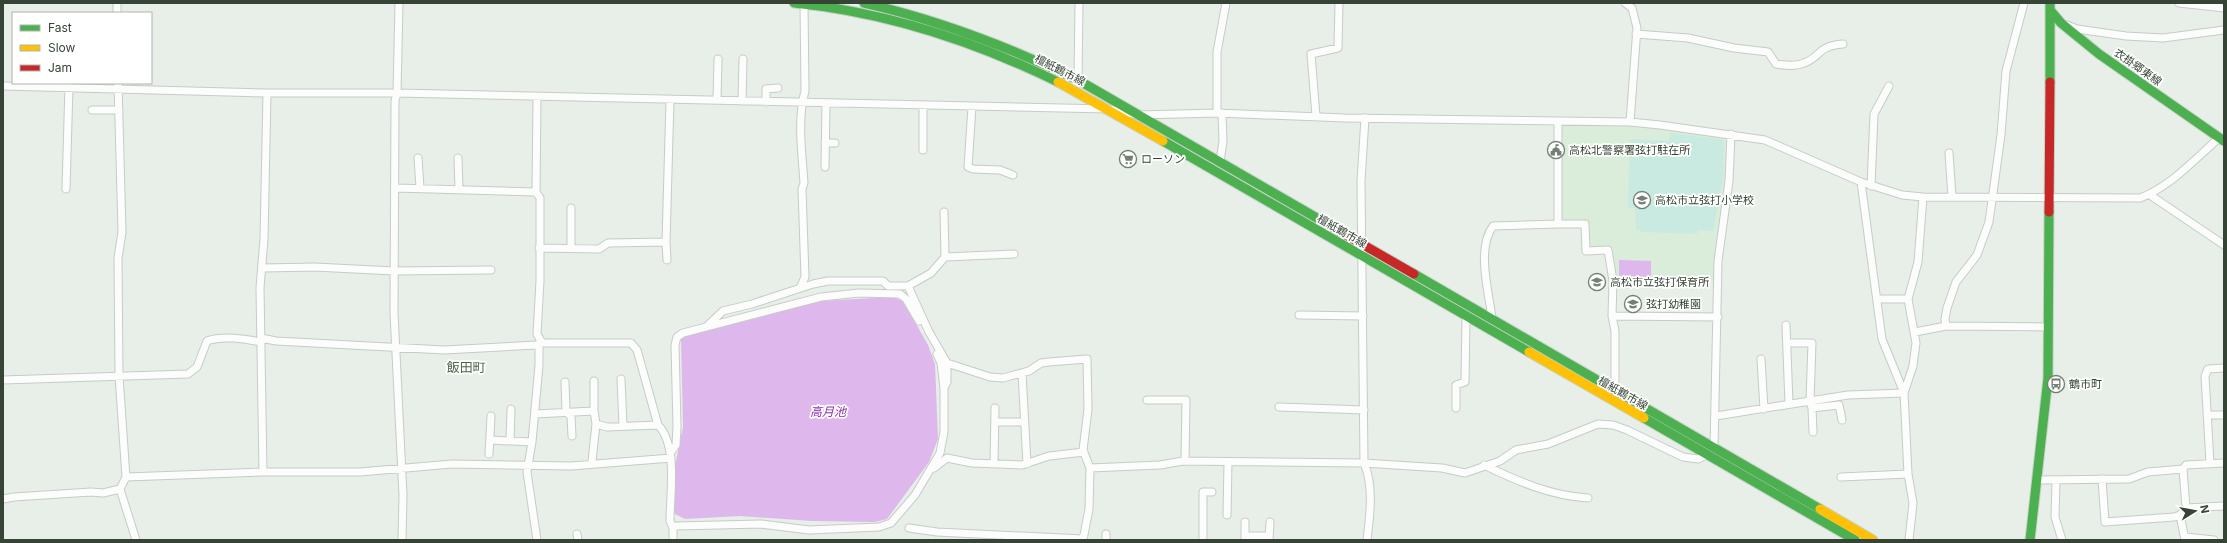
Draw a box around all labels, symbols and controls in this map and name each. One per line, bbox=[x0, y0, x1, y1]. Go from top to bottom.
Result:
legend bbox=[12, 12, 152, 84]
text: Fast bbox=[48, 20, 72, 35]
text: Slow bbox=[48, 40, 76, 55]
street label: 衣掛郷東線 bbox=[2111, 45, 2165, 89]
street label: 檀紙鶴市線 bbox=[1032, 51, 1088, 89]
text: Jam bbox=[48, 60, 72, 75]
public building icon: 高松北警察署弦打駐在所 bbox=[1546, 140, 1566, 160]
place label: 高松北警察署弦打駐在所 bbox=[1569, 143, 1691, 157]
supermarket icon: ローソン bbox=[1118, 149, 1138, 169]
place label: ローソン bbox=[1141, 152, 1185, 166]
school or university icon: 高松市立弦打小学校 bbox=[1632, 190, 1652, 210]
place label: 高松市立弦打小学校 bbox=[1655, 193, 1754, 207]
street label: 檀紙鶴市線 bbox=[1315, 211, 1369, 251]
school or university icon: 高松市立弦打保育所 bbox=[1587, 272, 1607, 292]
place label: 高松市立弦打保育所 bbox=[1610, 275, 1710, 289]
school or university icon: 弦打幼稚園 bbox=[1623, 294, 1643, 314]
place label: 弦打幼稚園 bbox=[1646, 297, 1701, 311]
district label: 飯田町 bbox=[446, 359, 486, 375]
street label: 檀紙鶴市線 bbox=[1596, 373, 1650, 413]
bus stop icon: 鶴市町 bbox=[2046, 374, 2066, 394]
place label: 鶴市町 bbox=[2069, 377, 2102, 391]
water label: 高月池 bbox=[810, 404, 847, 419]
north arrow bbox=[2175, 491, 2215, 531]
text: N bbox=[2197, 504, 2212, 515]

